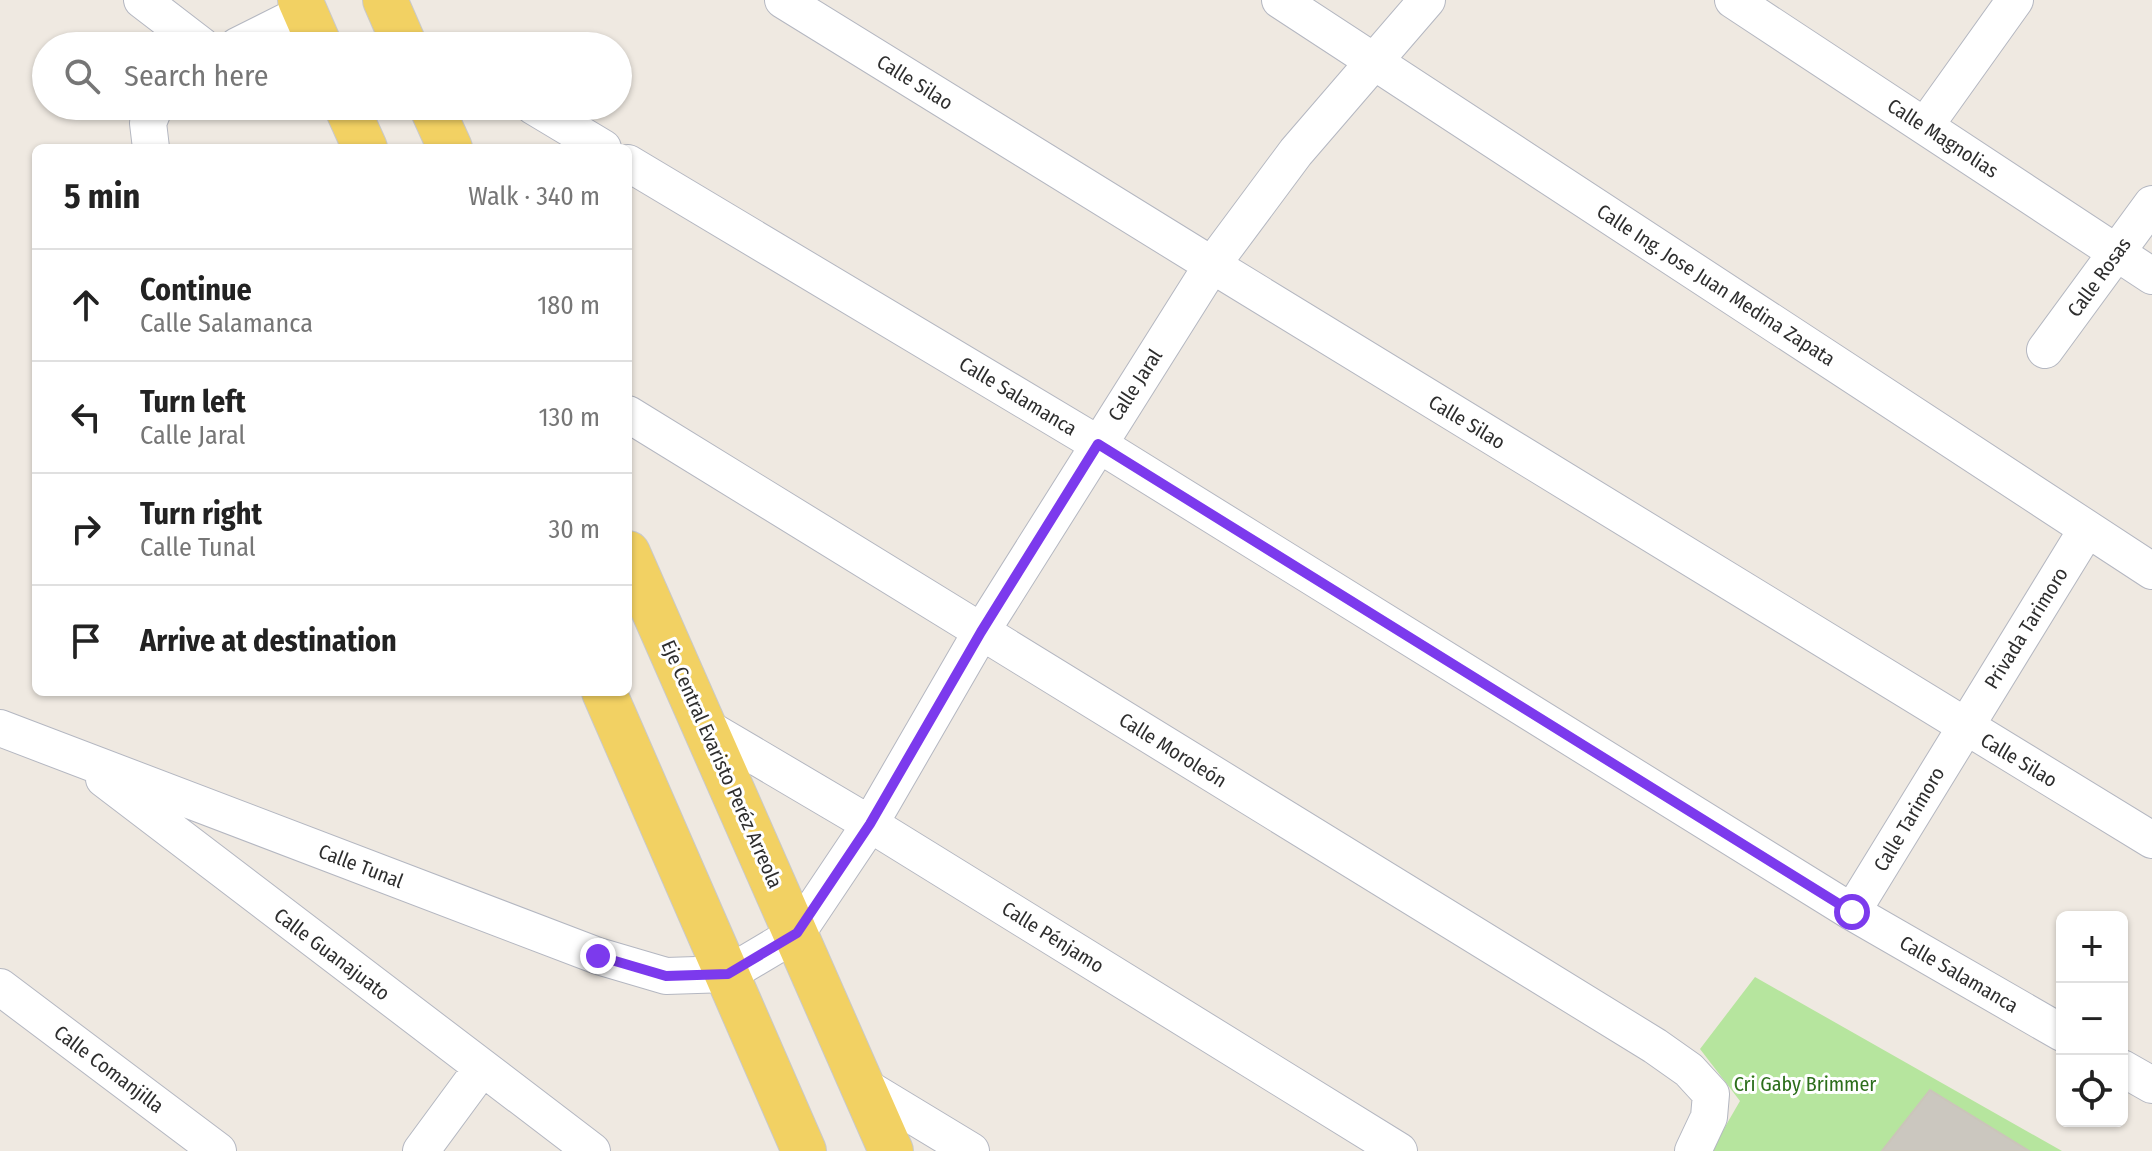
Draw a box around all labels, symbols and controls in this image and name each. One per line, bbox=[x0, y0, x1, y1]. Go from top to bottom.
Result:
search box bbox=[32, 32, 632, 120]
street label: Calle Silao bbox=[873, 49, 957, 115]
icon: search bbox=[60, 54, 104, 98]
text: Search here bbox=[124, 58, 269, 94]
street label: Calle Magnolias bbox=[1883, 93, 2003, 183]
text: 5 min bbox=[64, 176, 140, 217]
text: Walk · 340 m bbox=[468, 181, 600, 212]
street label: Calle Ing. Jose Juan Medina Zapata bbox=[1592, 199, 1840, 371]
street label: Calle Rosas bbox=[2062, 233, 2136, 321]
text: Continue bbox=[140, 272, 252, 308]
icon: ahead bbox=[64, 283, 108, 327]
text: 180 m bbox=[537, 290, 600, 321]
text: Calle Salamanca bbox=[140, 308, 313, 339]
street label: Calle Jaral bbox=[1103, 344, 1167, 426]
street label: Calle Salamanca bbox=[955, 351, 1081, 441]
text: Turn left bbox=[140, 384, 246, 420]
street label: Calle Silao bbox=[1424, 390, 1510, 454]
icon: left bbox=[64, 395, 108, 439]
text: 130 m bbox=[538, 402, 600, 433]
text: Calle Jaral bbox=[140, 420, 245, 451]
text: Turn right bbox=[140, 496, 262, 532]
icon: right bbox=[64, 507, 108, 551]
text: 30 m bbox=[549, 514, 600, 545]
text: Calle Tunal bbox=[140, 532, 256, 563]
street label: Privada Tarimoro bbox=[1979, 563, 2073, 693]
icon: arrive bbox=[64, 619, 108, 663]
text: Arrive at destination bbox=[140, 623, 397, 659]
street label: Eje Central Evaristo Peréz Arreola bbox=[656, 636, 788, 892]
street label: Calle Moroleón bbox=[1115, 707, 1231, 793]
street label: Calle Silao bbox=[1976, 728, 2062, 792]
street label: Calle Tarimoro bbox=[1868, 762, 1950, 876]
street label: Calle Tunal bbox=[315, 839, 407, 893]
route start bbox=[1834, 894, 1870, 930]
street label: Calle Pénjamo bbox=[998, 896, 1108, 978]
street label: Calle Guanajuato bbox=[269, 903, 395, 1005]
map controls bbox=[2056, 911, 2128, 1127]
button: + bbox=[2056, 911, 2128, 983]
street label: Calle Salamanca bbox=[1895, 930, 2023, 1018]
route end bbox=[580, 938, 616, 974]
button: − bbox=[2056, 983, 2128, 1055]
street label: Calle Comanjilla bbox=[49, 1020, 169, 1118]
button: locate bbox=[2056, 1055, 2128, 1127]
park label: Cri Gaby Brimmer bbox=[1734, 1072, 1876, 1096]

